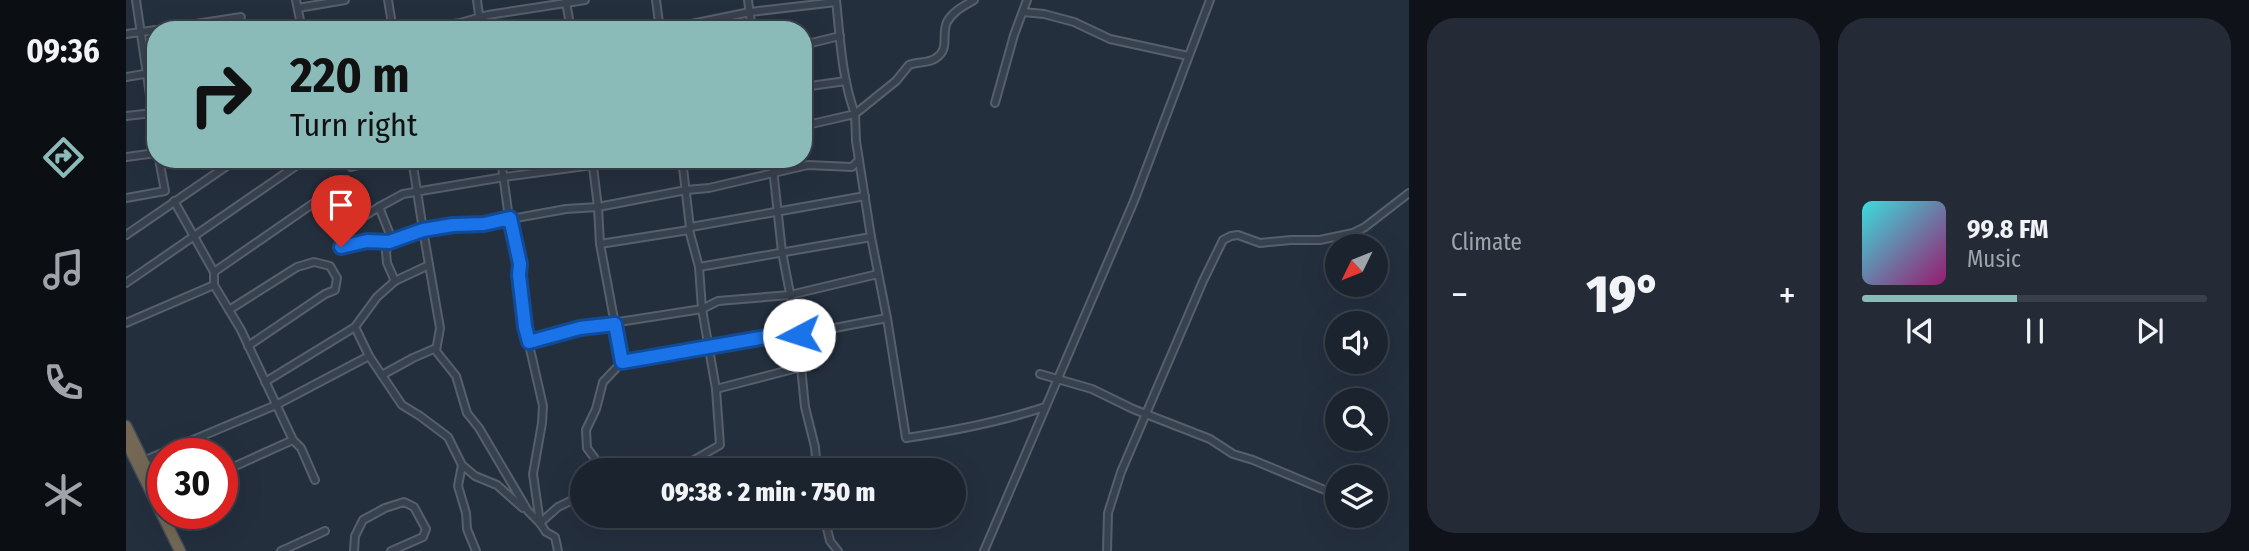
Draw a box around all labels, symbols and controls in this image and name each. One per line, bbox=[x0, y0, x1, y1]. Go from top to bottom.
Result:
text: 09:36 bbox=[26, 32, 100, 70]
text: 220 m bbox=[290, 46, 410, 105]
icon: right bbox=[175, 49, 266, 140]
text: Turn right bbox=[290, 106, 417, 144]
icon: directions bbox=[39, 133, 88, 182]
pin bbox=[311, 175, 371, 247]
icon: arrive bbox=[322, 186, 360, 224]
text: 99.8 FM bbox=[1967, 214, 2048, 245]
text: Climate bbox=[1451, 228, 1522, 256]
north arrow bbox=[1325, 234, 1388, 298]
map controls bbox=[1325, 234, 1388, 528]
icon: music bbox=[39, 245, 88, 294]
text: Music bbox=[1967, 245, 2021, 273]
text: 19° bbox=[1586, 263, 1661, 326]
text: − bbox=[1451, 272, 1468, 318]
text: + bbox=[1779, 272, 1796, 318]
position arrow bbox=[762, 298, 836, 372]
button: sound bbox=[1325, 311, 1388, 374]
icon: previous bbox=[1901, 312, 1939, 350]
icon: pause bbox=[2016, 312, 2054, 350]
icon: next bbox=[2131, 312, 2169, 350]
icon: phone bbox=[39, 358, 88, 407]
button: search bbox=[1325, 388, 1388, 451]
speed limit sign: 30 bbox=[147, 438, 238, 529]
button: layers bbox=[1325, 465, 1388, 528]
icon: climate bbox=[39, 470, 88, 519]
text: 09:38 · 2 min · 750 m bbox=[661, 477, 875, 508]

